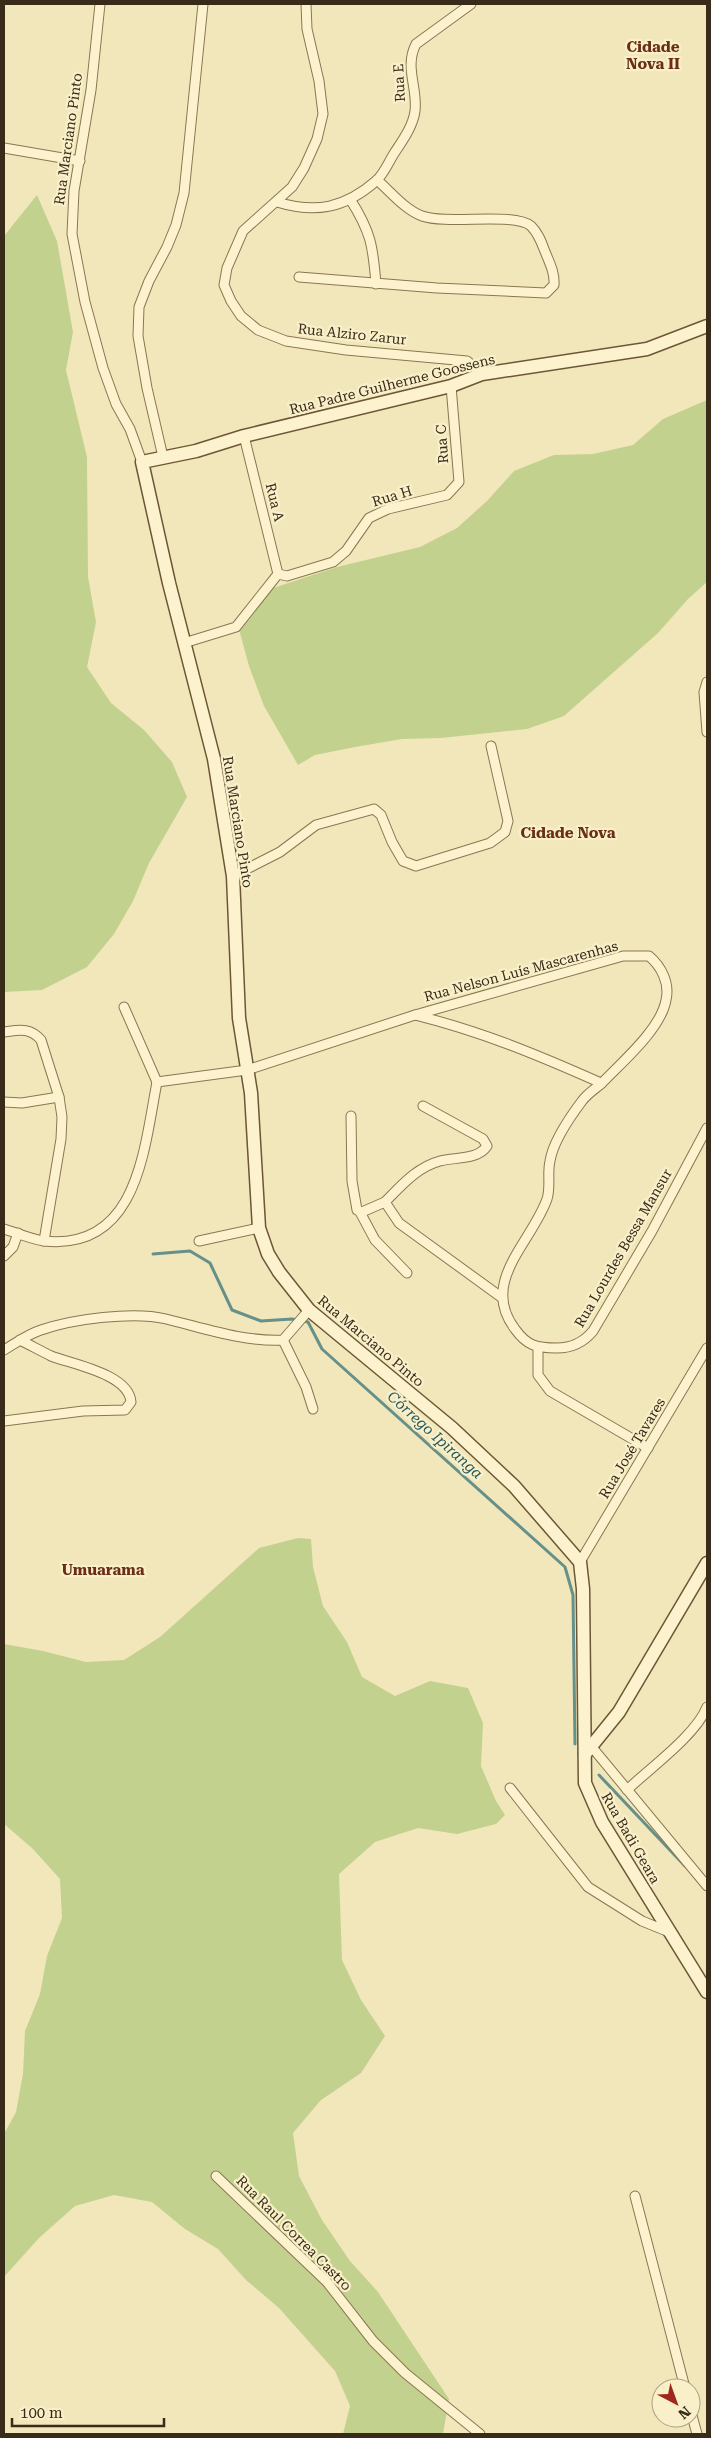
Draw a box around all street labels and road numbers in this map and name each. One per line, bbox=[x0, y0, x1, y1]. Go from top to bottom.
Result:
street label: Rua E bbox=[390, 63, 408, 103]
street label: Rua Marciano Pinto bbox=[51, 72, 85, 206]
street label: Rua Alziro Zarur bbox=[297, 320, 407, 348]
street label: Rua Padre Guilherme Goossens bbox=[288, 351, 497, 417]
street label: Rua C bbox=[433, 424, 451, 464]
street label: Rua A bbox=[263, 481, 288, 523]
street label: Rua H bbox=[370, 482, 414, 510]
street label: Rua Marciano Pinto bbox=[220, 755, 256, 889]
street label: Rua Nelson Luís Mascarenhas bbox=[422, 937, 620, 1005]
street label: Rua Lourdes Bessa Mansur bbox=[571, 1166, 675, 1330]
street label: Rua Marciano Pinto bbox=[315, 1292, 427, 1390]
street label: Rua José Tavares bbox=[596, 1395, 669, 1501]
street label: Rua Badi Geara bbox=[598, 1790, 664, 1887]
street label: Rua Raul Correa Castro bbox=[233, 2172, 355, 2294]

